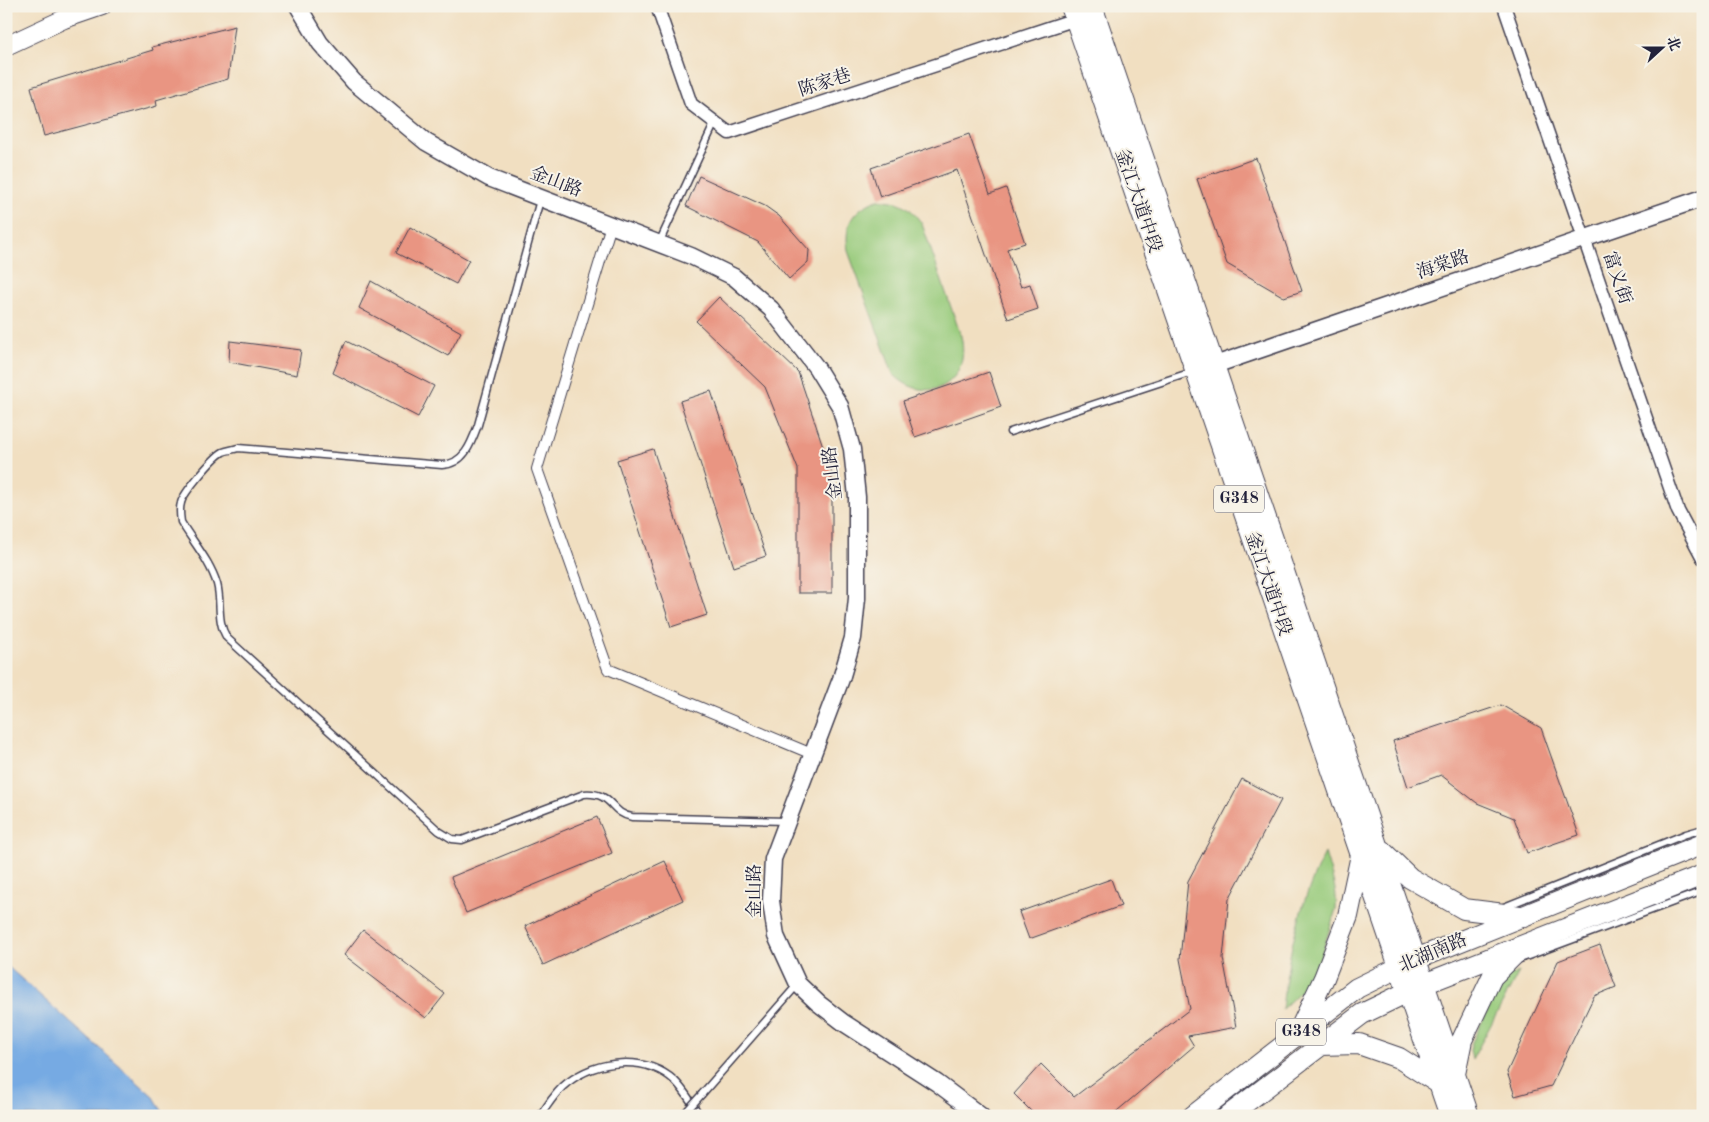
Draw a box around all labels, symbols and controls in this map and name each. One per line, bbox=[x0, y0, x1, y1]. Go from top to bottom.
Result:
north arrow bbox=[1636, 22, 1686, 72]
text: 北 bbox=[1664, 34, 1683, 53]
street label: 陈家巷 bbox=[796, 64, 853, 100]
street label: 釜江大道中段 bbox=[1112, 146, 1166, 255]
street label: 金山路 bbox=[528, 162, 585, 200]
street label: 海棠路 bbox=[1414, 246, 1471, 282]
street label: 富义街 bbox=[1600, 249, 1636, 306]
street label: 金山路 bbox=[819, 445, 845, 501]
road number: G348 bbox=[1214, 486, 1264, 512]
street label: 釜江大道中段 bbox=[1242, 529, 1296, 638]
street label: 金山路 bbox=[744, 864, 764, 918]
street label: 北湖南路 bbox=[1396, 929, 1470, 975]
road number: G348 bbox=[1276, 1019, 1326, 1046]

